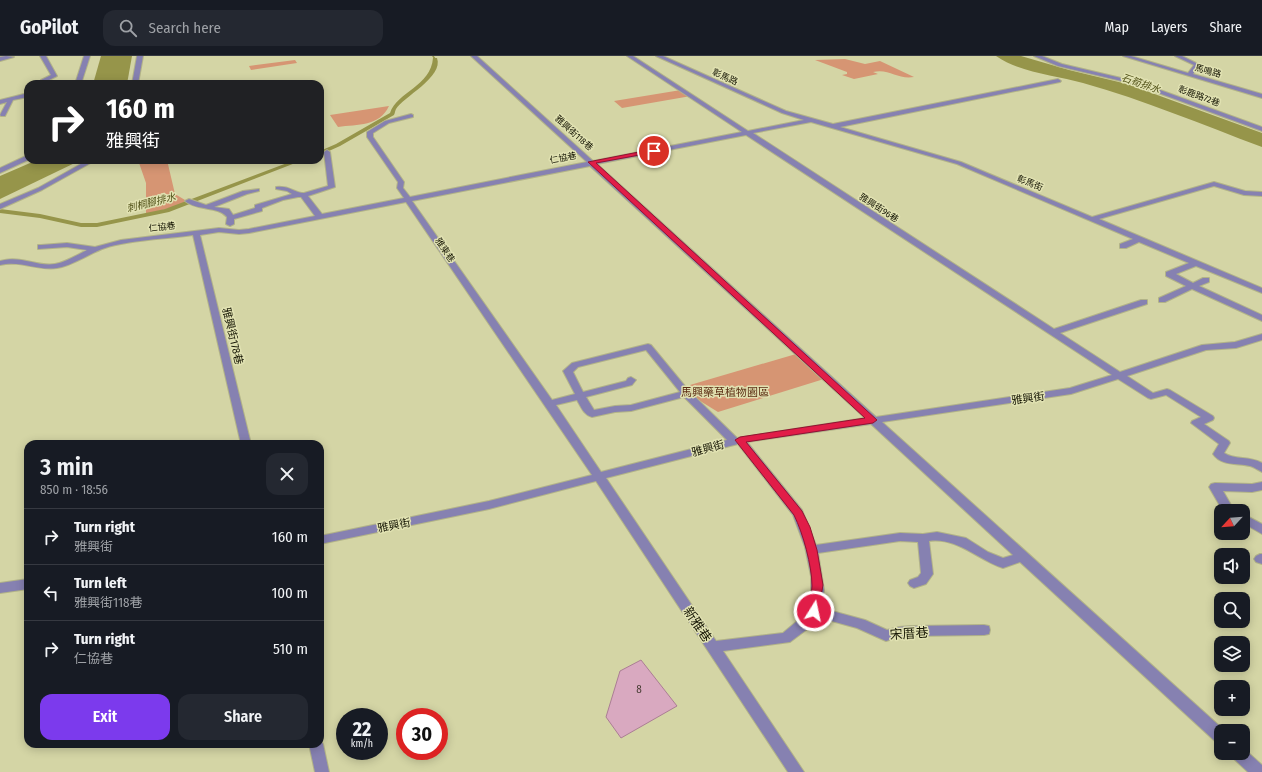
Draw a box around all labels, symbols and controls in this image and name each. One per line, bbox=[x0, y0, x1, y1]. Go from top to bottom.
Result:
search box bbox=[103, 10, 383, 46]
text: GoPilot bbox=[20, 16, 79, 39]
icon: search bbox=[117, 17, 139, 39]
text: Search here bbox=[149, 19, 221, 37]
text: Map bbox=[1105, 19, 1129, 36]
text: Layers bbox=[1151, 19, 1187, 36]
text: Share bbox=[1209, 19, 1242, 36]
street label: 馬鳴路 bbox=[1194, 62, 1222, 80]
street label: 彰馬路 bbox=[711, 67, 739, 87]
water label: 石筍排水 bbox=[1120, 72, 1162, 96]
street label: 彰鹿路72巷 bbox=[1177, 84, 1221, 108]
text: 160 m bbox=[106, 92, 175, 125]
icon: right bbox=[40, 96, 92, 148]
street label: 雅興街118巷 bbox=[553, 113, 595, 153]
text: 雅興街 bbox=[106, 130, 160, 152]
pin bbox=[637, 134, 671, 168]
icon: arrive bbox=[643, 140, 665, 162]
street label: 仁協巷 bbox=[549, 151, 577, 165]
street label: 彰馬街 bbox=[1016, 173, 1044, 193]
water label: 刺桐腳排水 bbox=[126, 191, 178, 215]
street label: 雅興街96巷 bbox=[857, 192, 901, 224]
street label: 仁協巷 bbox=[148, 220, 176, 234]
street label: 雅東巷 bbox=[433, 236, 457, 264]
street label: 雅興街178巷 bbox=[220, 306, 245, 366]
park label: 馬興藥草植物園區 bbox=[681, 386, 769, 399]
street label: 雅興街 bbox=[1011, 390, 1045, 407]
street label: 雅興街 bbox=[691, 438, 726, 459]
text: 3 min bbox=[40, 453, 94, 481]
button: close bbox=[266, 453, 308, 495]
text: 850 m · 18:56 bbox=[40, 482, 108, 497]
north arrow bbox=[1214, 504, 1250, 540]
map controls bbox=[1214, 504, 1250, 760]
street label: 雅興街 bbox=[377, 516, 412, 535]
text: Turn right bbox=[74, 518, 135, 536]
icon: right bbox=[40, 526, 62, 548]
text: 160 m bbox=[272, 528, 308, 546]
text: 雅興街 bbox=[74, 539, 113, 554]
button: sound bbox=[1214, 548, 1250, 584]
text: Turn left bbox=[74, 574, 127, 592]
icon: left bbox=[40, 582, 62, 604]
text: 100 m bbox=[271, 584, 308, 602]
position arrow bbox=[793, 590, 835, 632]
button: search bbox=[1214, 592, 1250, 628]
text: 雅興街118巷 bbox=[74, 595, 142, 610]
street label: 新雅巷 bbox=[680, 604, 715, 645]
street label: 宋厝巷 bbox=[889, 625, 929, 642]
text: Turn right bbox=[74, 630, 135, 648]
button: layers bbox=[1214, 636, 1250, 672]
icon: right bbox=[40, 638, 62, 660]
text: 510 m bbox=[273, 640, 308, 658]
text: 仁協巷 bbox=[74, 651, 113, 666]
button: + bbox=[1214, 680, 1250, 716]
house number: 8 bbox=[636, 683, 642, 696]
button: Exit bbox=[40, 694, 170, 740]
button: Share bbox=[178, 694, 308, 740]
speed limit sign: 30 bbox=[396, 708, 448, 760]
text: 22 bbox=[353, 717, 371, 741]
button: − bbox=[1214, 724, 1250, 760]
text: km/h bbox=[351, 738, 373, 750]

